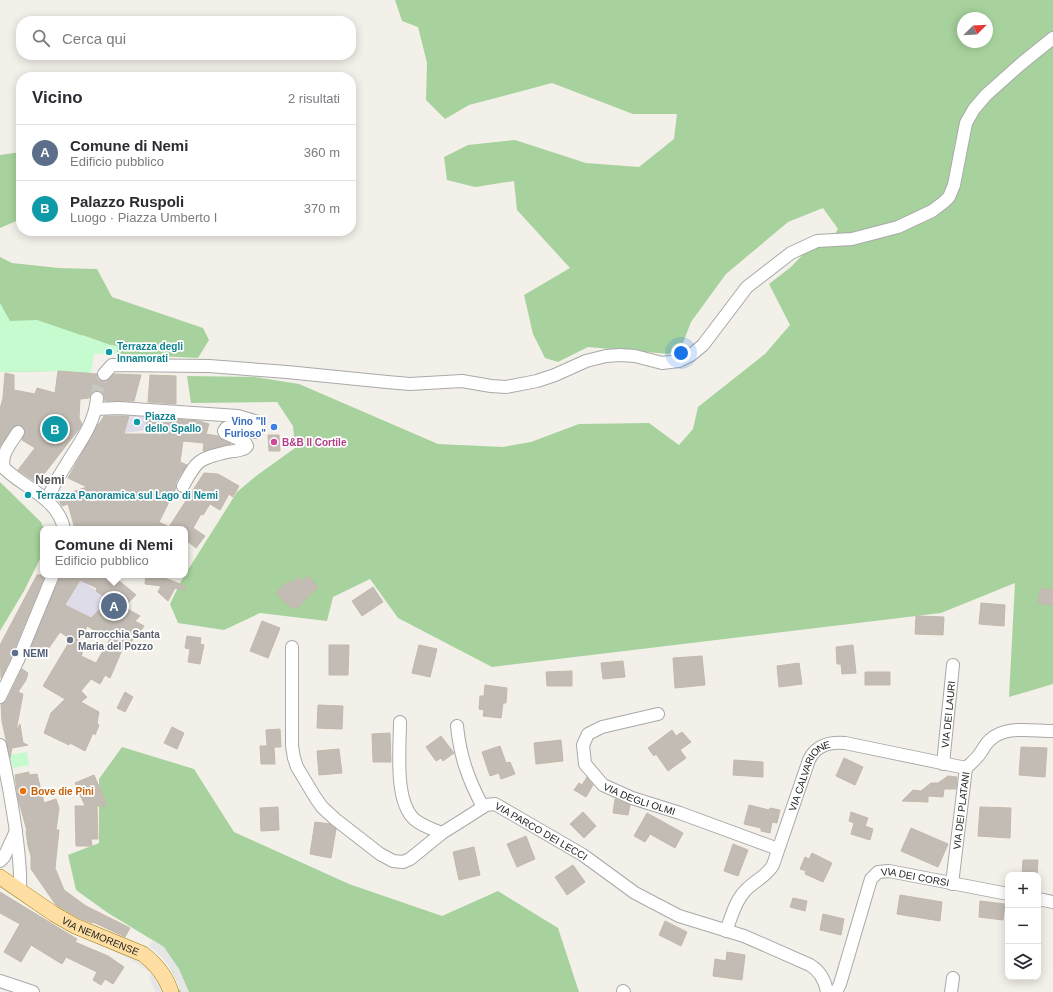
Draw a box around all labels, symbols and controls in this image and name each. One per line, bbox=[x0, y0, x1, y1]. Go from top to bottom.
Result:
north arrow bbox=[957, 12, 993, 48]
search box bbox=[16, 16, 356, 60]
icon: search bbox=[30, 27, 52, 49]
text: Cerca qui bbox=[62, 30, 126, 47]
text: Vicino bbox=[32, 88, 83, 107]
text: 2 risultati bbox=[288, 91, 340, 106]
text: Comune di Nemi bbox=[70, 137, 188, 154]
text: A bbox=[40, 145, 50, 160]
text: 360 m bbox=[304, 145, 340, 160]
text: Edificio pubblico bbox=[70, 154, 164, 169]
text: Palazzo Ruspoli bbox=[70, 193, 184, 210]
text: B bbox=[40, 201, 50, 216]
text: 370 m bbox=[304, 201, 340, 216]
text: Luogo · Piazza Umberto I bbox=[70, 210, 217, 225]
place label: Terrazza degli Innamorati bbox=[117, 341, 183, 364]
your location bbox=[671, 343, 691, 363]
marker: Terrazza degli Innamorati bbox=[104, 347, 114, 357]
place label: Piazza dello Spallo bbox=[145, 411, 201, 434]
pin: B bbox=[42, 414, 68, 444]
place label: Vino "Il Furioso" bbox=[225, 416, 266, 439]
marker: Piazza dello Spallo bbox=[132, 417, 142, 427]
marker: Vino "Il Furioso" bbox=[269, 422, 279, 432]
marker: B&B Il Cortile bbox=[269, 437, 279, 447]
place label: B&B Il Cortile bbox=[282, 437, 347, 448]
district label: Nemi bbox=[35, 473, 65, 487]
marker: Terrazza Panoramica sul Lago di Nemi bbox=[23, 490, 33, 500]
place label: Terrazza Panoramica sul Lago di Nemi bbox=[36, 490, 218, 501]
popup bbox=[40, 526, 188, 578]
text: Comune di Nemi bbox=[55, 536, 173, 553]
text: Edificio pubblico bbox=[55, 553, 149, 568]
pin: A bbox=[101, 591, 127, 621]
place label: Parrocchia Santa Maria del Pozzo bbox=[78, 629, 160, 652]
marker: Parrocchia Santa Maria del Pozzo bbox=[65, 635, 75, 645]
marker: NEMI bbox=[10, 648, 20, 658]
place label: NEMI bbox=[23, 648, 48, 659]
street label: VIA DEI LAURI bbox=[940, 680, 957, 748]
street label: VIA CALVARIONE bbox=[787, 739, 832, 813]
street label: VIA DEI PLATANI bbox=[951, 771, 972, 850]
street label: VIA DEGLI OLMI bbox=[602, 781, 676, 817]
marker: Bove die Pini bbox=[18, 786, 28, 796]
place label: Bove die Pini bbox=[31, 786, 94, 797]
street label: VIA PARCO DEI LECCI bbox=[493, 800, 589, 862]
street label: VIA DEI CORSI bbox=[880, 866, 950, 889]
map controls bbox=[1005, 872, 1041, 980]
button: + bbox=[1005, 872, 1041, 908]
button: − bbox=[1005, 908, 1041, 944]
street label: VIA NEMORENSE bbox=[60, 915, 141, 958]
button: layers bbox=[1005, 944, 1041, 980]

